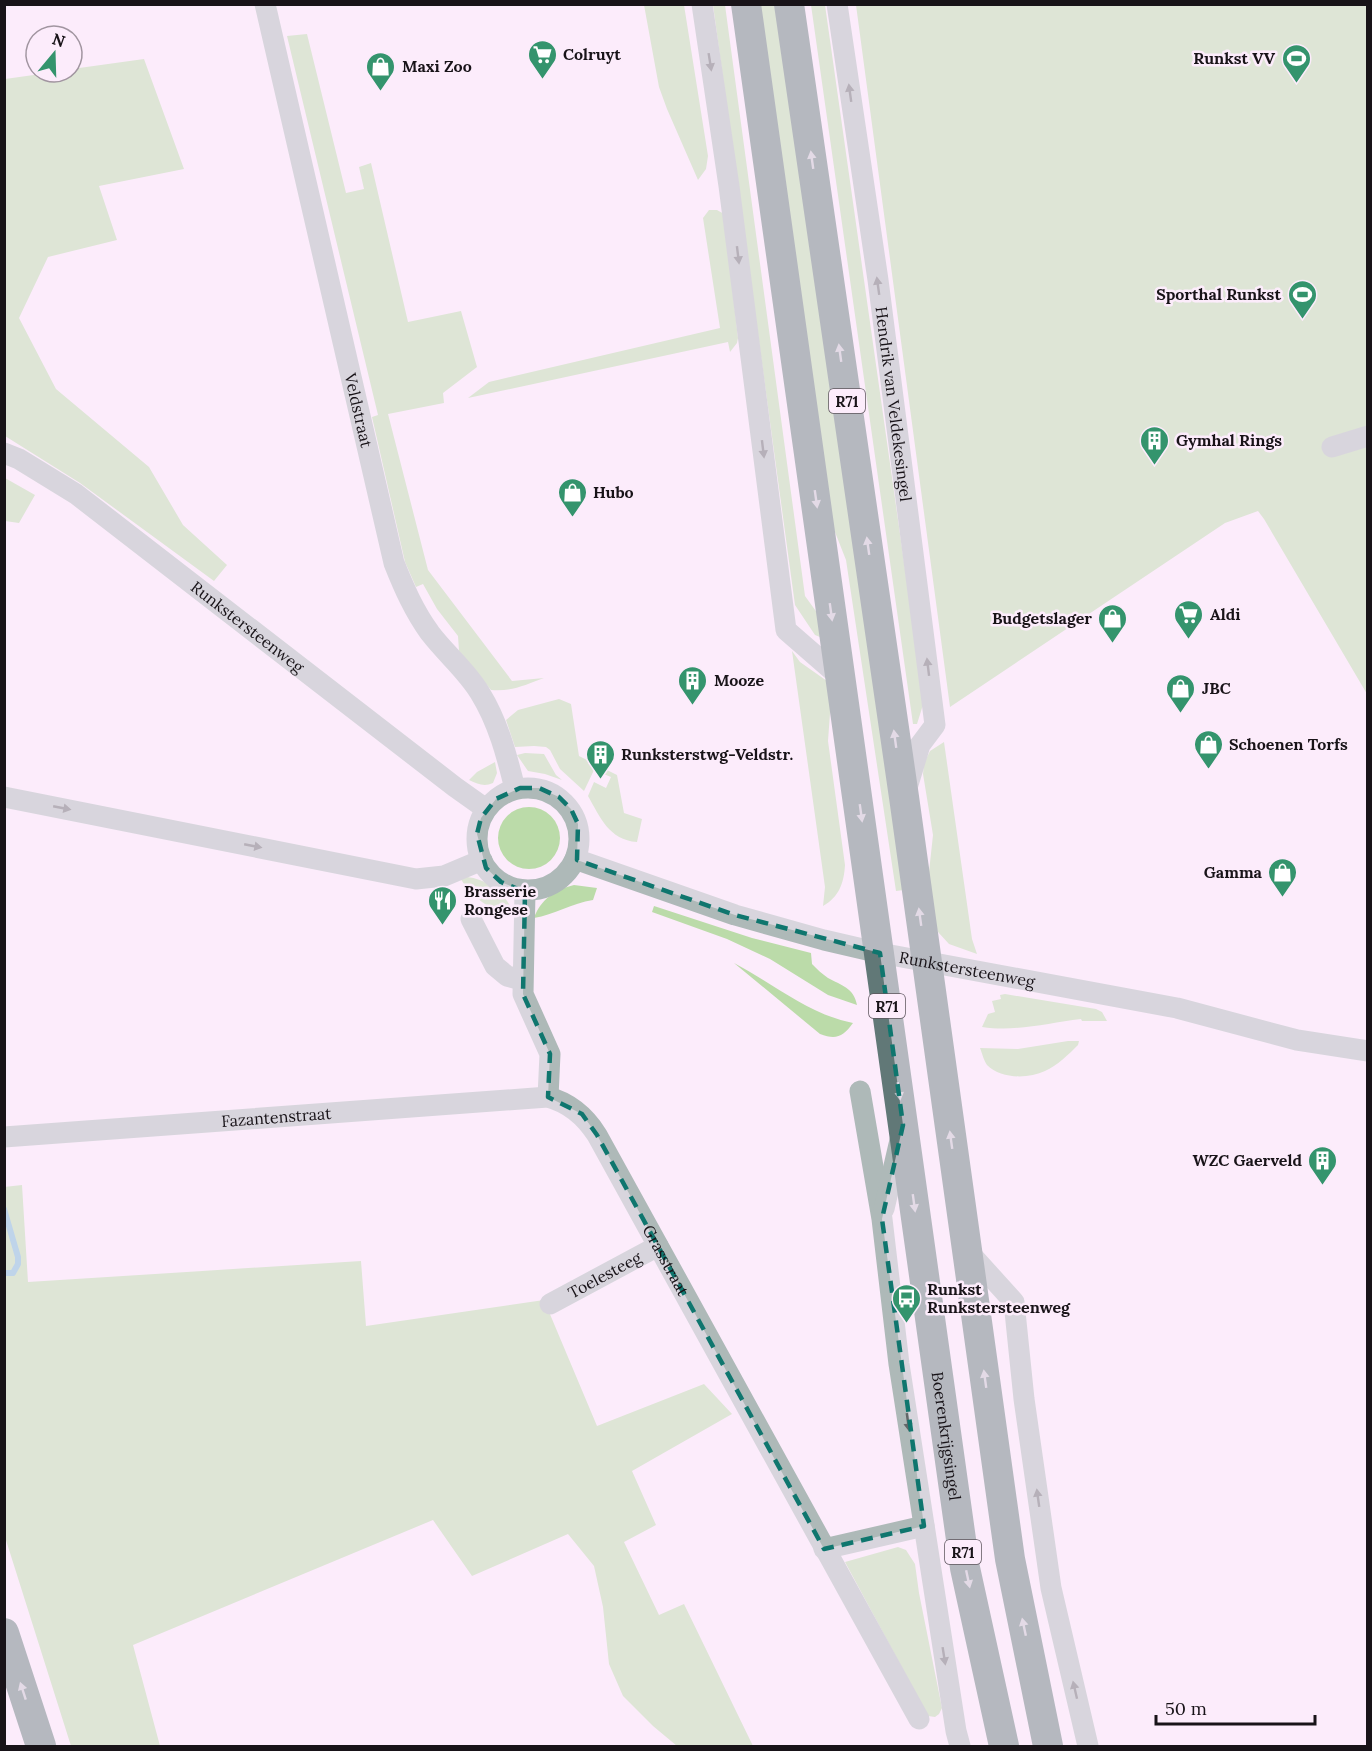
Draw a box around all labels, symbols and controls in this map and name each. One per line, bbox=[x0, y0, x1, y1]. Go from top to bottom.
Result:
north arrow bbox=[24, 24, 84, 84]
text: N bbox=[50, 28, 68, 51]
supermarket icon: Colruyt bbox=[526, 38, 558, 80]
sports icon: Runkst VV bbox=[1280, 42, 1312, 84]
place label: Colruyt bbox=[563, 44, 621, 64]
place label: Runkst VV bbox=[1193, 48, 1276, 68]
shop icon: Maxi Zoo bbox=[365, 50, 397, 92]
one-way arrow bbox=[706, 53, 715, 72]
place label: Maxi Zoo bbox=[402, 56, 472, 76]
one-way arrow bbox=[846, 84, 855, 103]
one-way arrow bbox=[807, 150, 816, 169]
one-way arrow bbox=[734, 246, 743, 265]
one-way arrow bbox=[874, 276, 883, 295]
sports icon: Sporthal Runkst bbox=[1286, 278, 1318, 320]
place label: Sporthal Runkst bbox=[1156, 284, 1281, 304]
street label: Hendrik van Veldekesingel bbox=[871, 305, 916, 503]
one-way arrow bbox=[835, 343, 844, 362]
street label: Veldstraat bbox=[340, 370, 377, 450]
road number: R71 bbox=[829, 389, 865, 413]
building icon: Gymhal Rings bbox=[1139, 424, 1171, 466]
place label: Gymhal Rings bbox=[1176, 430, 1282, 450]
one-way arrow bbox=[758, 439, 768, 458]
shop icon: Hubo bbox=[556, 476, 588, 518]
place label: Hubo bbox=[593, 482, 634, 502]
one-way arrow bbox=[811, 490, 820, 509]
one-way arrow bbox=[863, 536, 872, 555]
street label: Runkstersteenweg bbox=[187, 577, 309, 677]
supermarket icon: Aldi bbox=[1173, 598, 1205, 640]
shop icon: Budgetslager bbox=[1097, 602, 1129, 644]
one-way arrow bbox=[827, 603, 836, 622]
place label: Aldi bbox=[1210, 604, 1240, 624]
place label: Budgetslager bbox=[992, 608, 1092, 628]
one-way arrow bbox=[923, 657, 932, 676]
building icon: Mooze bbox=[677, 664, 709, 706]
place label: Mooze bbox=[714, 670, 765, 690]
shop icon: JBC bbox=[1165, 672, 1197, 714]
place label: JBC bbox=[1202, 678, 1231, 698]
shop icon: Schoenen Torfs bbox=[1192, 728, 1224, 770]
one-way arrow bbox=[891, 729, 900, 748]
place label: Schoenen Torfs bbox=[1229, 734, 1348, 754]
building icon: Runksterstwg-Veldstr. bbox=[584, 738, 616, 780]
place label: Runksterstwg-Veldstr. bbox=[621, 744, 793, 764]
one-way arrow bbox=[53, 804, 71, 814]
one-way arrow bbox=[856, 804, 865, 823]
one-way arrow bbox=[244, 842, 262, 852]
shop icon: Gamma bbox=[1267, 856, 1299, 898]
place label: Gamma bbox=[1204, 862, 1263, 882]
place label: Brasserie Rongese bbox=[464, 881, 536, 919]
restaurant icon: Brasserie Rongese bbox=[427, 884, 459, 926]
one-way arrow bbox=[916, 907, 925, 926]
street label: Runkstersteenweg bbox=[898, 947, 1038, 992]
road number: R71 bbox=[869, 994, 905, 1018]
one-way arrow bbox=[894, 1082, 903, 1101]
street label: Fazantenstraat bbox=[221, 1103, 333, 1131]
one-way arrow bbox=[946, 1131, 956, 1150]
building icon: WZC Gaerveld bbox=[1307, 1144, 1339, 1186]
place label: WZC Gaerveld bbox=[1192, 1150, 1302, 1170]
one-way arrow bbox=[910, 1194, 919, 1213]
street label: Grasstraat bbox=[639, 1221, 694, 1300]
street label: Toelesteeg bbox=[564, 1246, 646, 1302]
place label: Runkst Runkstersteenweg bbox=[927, 1279, 1071, 1317]
bus stop icon: Runkst Runkstersteenweg bbox=[890, 1282, 922, 1324]
one-way arrow bbox=[980, 1369, 989, 1388]
street label: Boerenkrijgsingel bbox=[928, 1370, 965, 1502]
one-way arrow bbox=[904, 1412, 913, 1431]
one-way arrow bbox=[1034, 1489, 1043, 1508]
road number: R71 bbox=[945, 1540, 981, 1564]
one-way arrow bbox=[964, 1570, 973, 1589]
one-way arrow bbox=[1019, 1618, 1028, 1637]
one-way arrow bbox=[940, 1647, 949, 1666]
one-way arrow bbox=[1069, 1680, 1079, 1699]
one-way arrow bbox=[18, 1682, 27, 1700]
scale bar bbox=[1156, 1688, 1315, 1726]
text: 50 m bbox=[1165, 1697, 1207, 1720]

